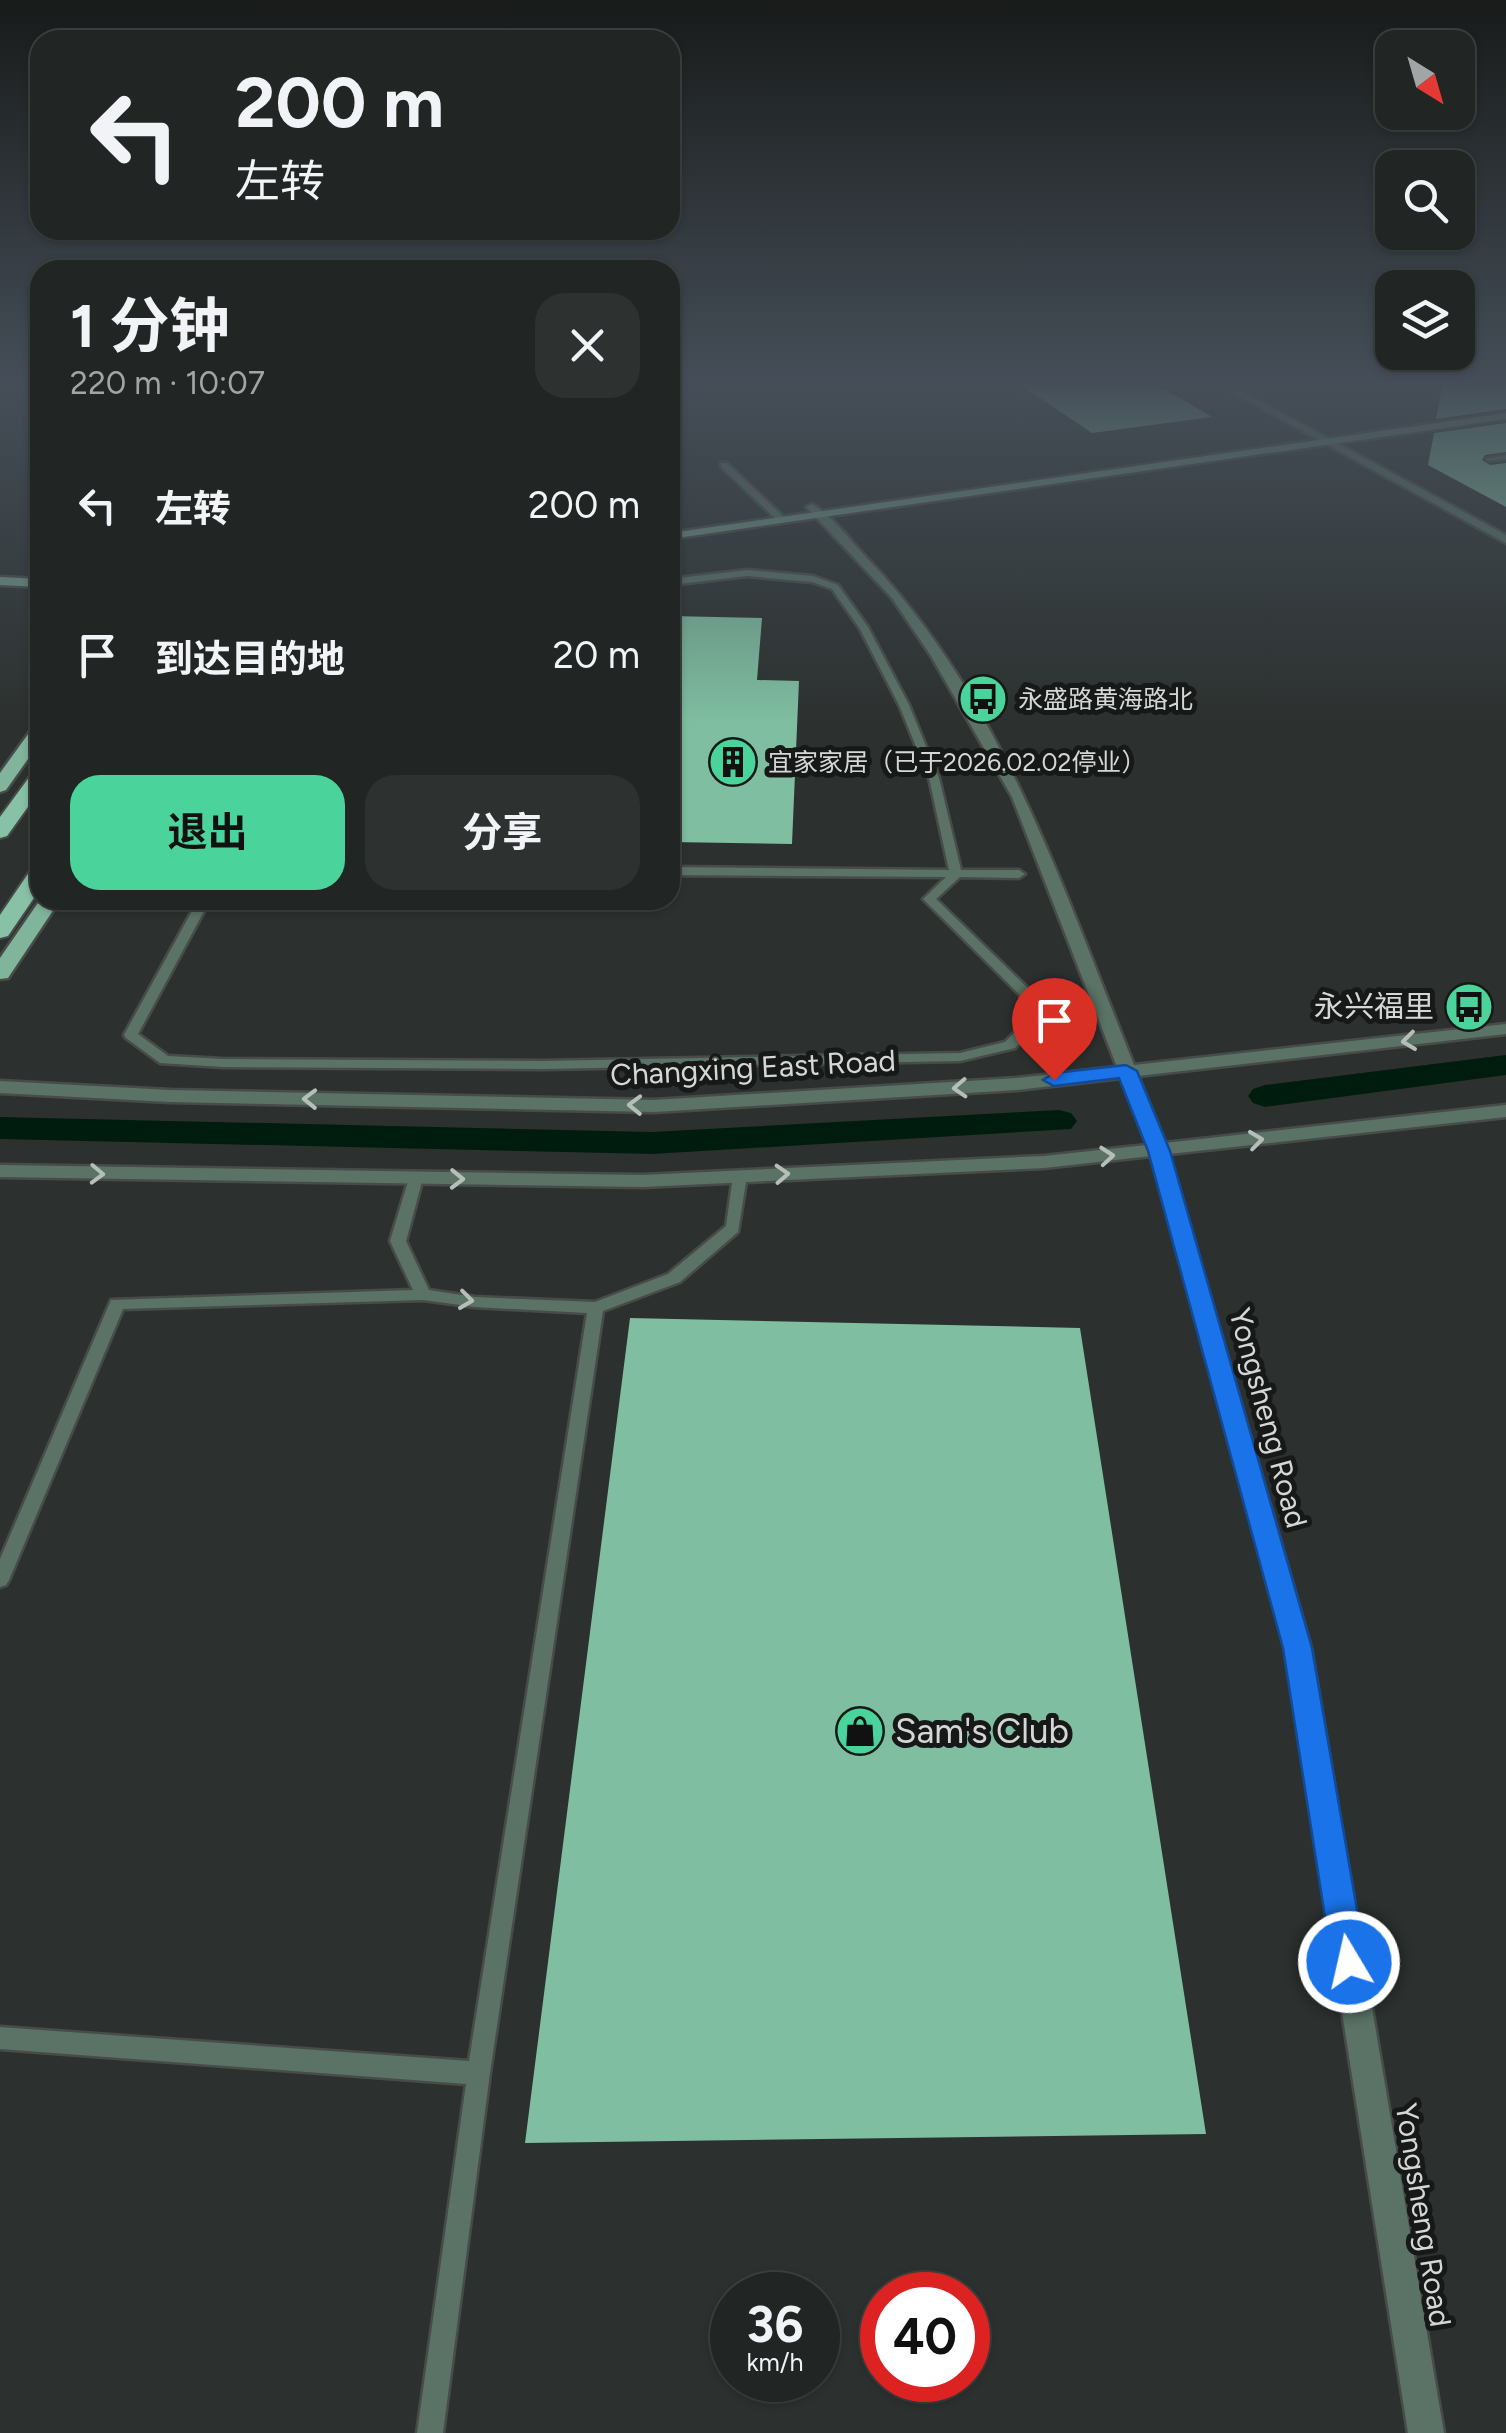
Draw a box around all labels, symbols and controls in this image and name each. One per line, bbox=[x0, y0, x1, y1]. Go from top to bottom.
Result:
north arrow bbox=[1375, 30, 1475, 130]
map controls bbox=[1375, 30, 1475, 370]
text: 200 m bbox=[235, 60, 444, 145]
icon: left bbox=[70, 70, 200, 200]
button: search bbox=[1375, 150, 1475, 250]
text: 左转 bbox=[235, 154, 325, 208]
button: layers bbox=[1375, 270, 1475, 370]
text: 1 分钟 bbox=[70, 290, 230, 362]
button: close bbox=[535, 293, 640, 398]
text: 220 m · 10:07 bbox=[70, 364, 265, 402]
icon: left bbox=[70, 478, 125, 533]
text: 200 m bbox=[528, 482, 640, 528]
text: 左转 bbox=[155, 486, 231, 532]
icon: arrive bbox=[70, 628, 125, 683]
text: 20 m bbox=[553, 632, 640, 678]
text: 到达目的地 bbox=[155, 636, 345, 682]
bus stop icon: 永盛路黄海路北 bbox=[957, 673, 1009, 725]
place label: 永盛路黄海路北 bbox=[1018, 684, 1193, 714]
building icon: 宜家家居（已于2026.02.02停业） bbox=[707, 736, 759, 788]
place label: 宜家家居（已于2026.02.02停业） bbox=[768, 747, 1147, 777]
button: 退出 bbox=[70, 775, 345, 890]
button: 分享 bbox=[365, 775, 640, 890]
pin bbox=[1012, 978, 1097, 1081]
bus stop icon: 永兴福里 bbox=[1443, 981, 1495, 1033]
place label: 永兴福里 bbox=[1314, 988, 1434, 1025]
icon: arrive bbox=[1027, 993, 1082, 1048]
one-way arrow bbox=[1401, 1030, 1417, 1051]
street label: Changxing East Road bbox=[609, 1042, 897, 1093]
one-way arrow bbox=[951, 1077, 967, 1098]
one-way arrow bbox=[302, 1088, 318, 1110]
one-way arrow bbox=[627, 1095, 643, 1116]
one-way arrow bbox=[1248, 1130, 1264, 1151]
one-way arrow bbox=[1099, 1146, 1115, 1167]
one-way arrow bbox=[90, 1164, 106, 1185]
one-way arrow bbox=[775, 1164, 791, 1185]
one-way arrow bbox=[450, 1168, 466, 1190]
one-way arrow bbox=[458, 1289, 474, 1310]
street label: Yongsheng Road bbox=[1221, 1304, 1316, 1532]
shop icon: Sam's Club bbox=[834, 1705, 886, 1757]
place label: Sam's Club bbox=[895, 1710, 1069, 1752]
position arrow bbox=[1297, 1910, 1401, 2014]
street label: Yongsheng Road bbox=[1388, 2100, 1459, 2329]
speed limit sign: 40 bbox=[860, 2272, 990, 2402]
text: 36 bbox=[747, 2294, 803, 2355]
text: km/h bbox=[746, 2347, 804, 2377]

